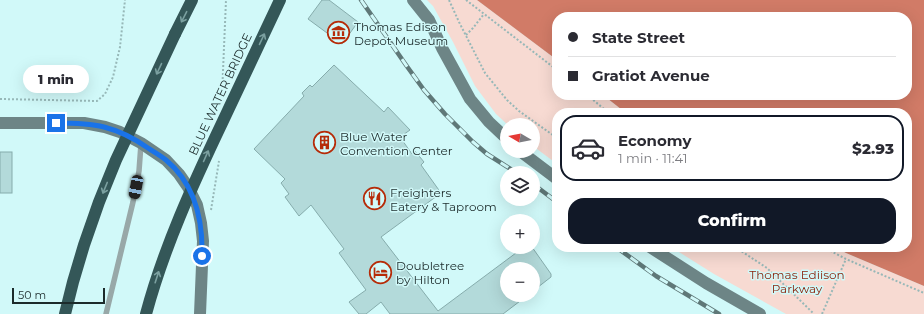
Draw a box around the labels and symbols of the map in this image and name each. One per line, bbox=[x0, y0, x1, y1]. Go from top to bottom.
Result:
one-way arrow bbox=[180, 11, 187, 23]
place label: Thomas Edison Depot Museum bbox=[354, 19, 448, 48]
museum icon: Thomas Edison Depot Museum bbox=[325, 20, 351, 46]
street label: BLUE WATER BRIDGE bbox=[185, 31, 255, 157]
one-way arrow bbox=[259, 33, 266, 45]
one-way arrow bbox=[155, 63, 162, 75]
callout: 1 min bbox=[23, 65, 89, 93]
route end bbox=[47, 114, 65, 132]
north arrow bbox=[500, 118, 540, 158]
place label: Blue Water Convention Center bbox=[340, 129, 453, 158]
building icon: Blue Water Convention Center bbox=[312, 130, 338, 156]
one-way arrow bbox=[203, 151, 210, 163]
car bbox=[128, 174, 144, 200]
one-way arrow bbox=[101, 181, 108, 193]
place label: Freighters Eatery & Taproom bbox=[390, 185, 497, 214]
restaurant icon: Freighters Eatery & Taproom bbox=[362, 186, 388, 212]
route start bbox=[193, 247, 211, 265]
place label: Doubletree by Hilton bbox=[396, 258, 464, 287]
hotel icon: Doubletree by Hilton bbox=[368, 259, 394, 285]
park label: Thomas Ediison Parkway bbox=[749, 267, 845, 296]
one-way arrow bbox=[154, 271, 162, 283]
scale bar bbox=[12, 286, 105, 305]

